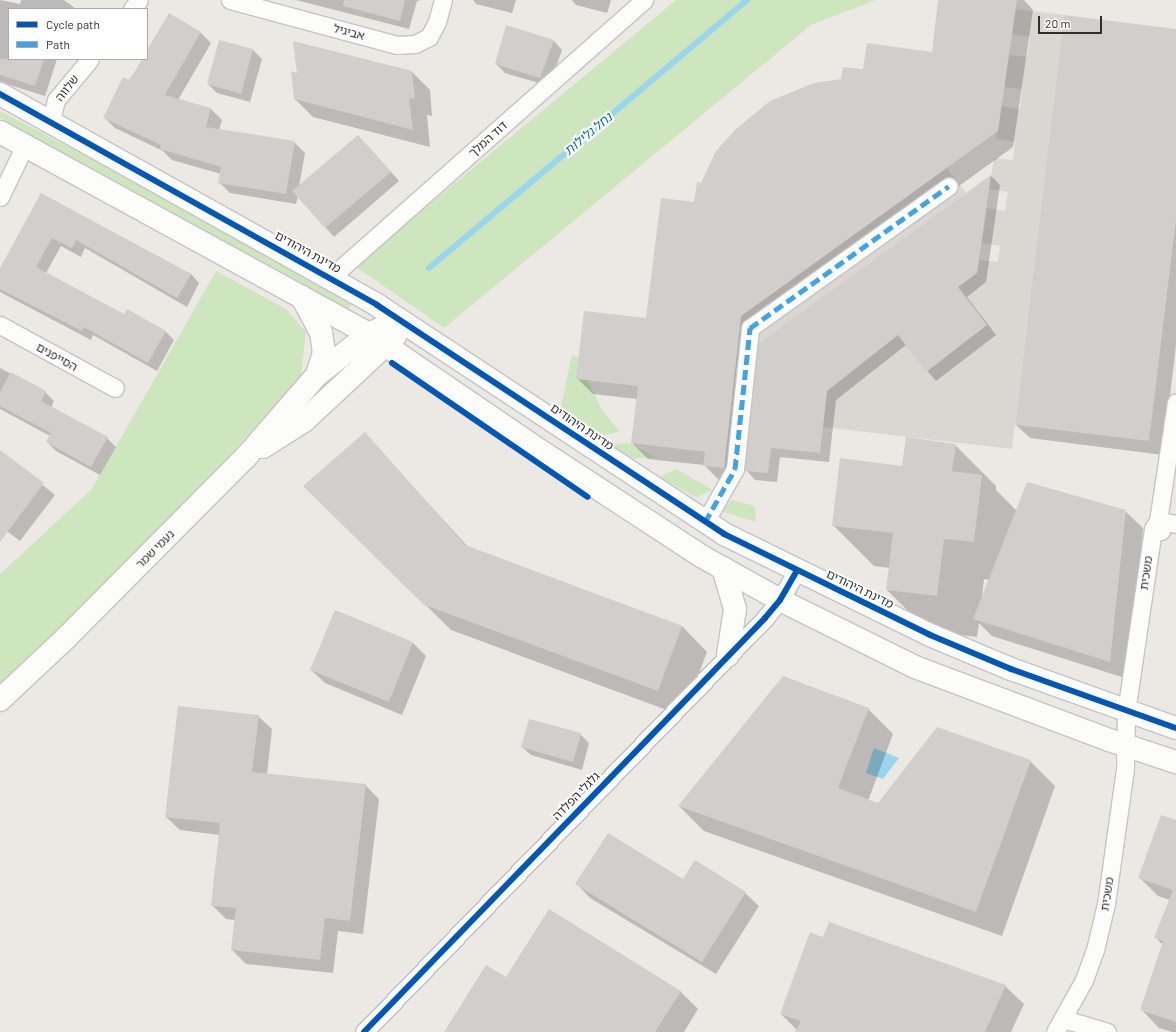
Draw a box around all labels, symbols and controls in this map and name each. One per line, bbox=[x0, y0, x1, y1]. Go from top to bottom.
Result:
legend bbox=[8, 8, 148, 60]
scale bar bbox=[1040, 8, 1104, 34]
text: 20 m bbox=[1045, 16, 1071, 30]
text: Cycle path bbox=[46, 17, 100, 31]
street label: אביגיל bbox=[332, 21, 366, 43]
text: Path bbox=[46, 37, 70, 51]
street label: שלווה bbox=[52, 72, 82, 104]
water label: נחל גלילות bbox=[561, 109, 615, 159]
street label: דוד המלך bbox=[466, 118, 510, 160]
street label: מדינת היהודים bbox=[273, 228, 343, 276]
street label: הסייפנים bbox=[34, 340, 80, 374]
street label: מדינת היהודים bbox=[548, 401, 616, 453]
street label: נעמי שמר bbox=[133, 527, 177, 571]
street label: משכית bbox=[1136, 555, 1156, 591]
street label: מדינת היהודים bbox=[824, 567, 896, 611]
street label: גלגלי הפלדה bbox=[549, 769, 603, 823]
street label: משכית bbox=[1097, 876, 1117, 912]

